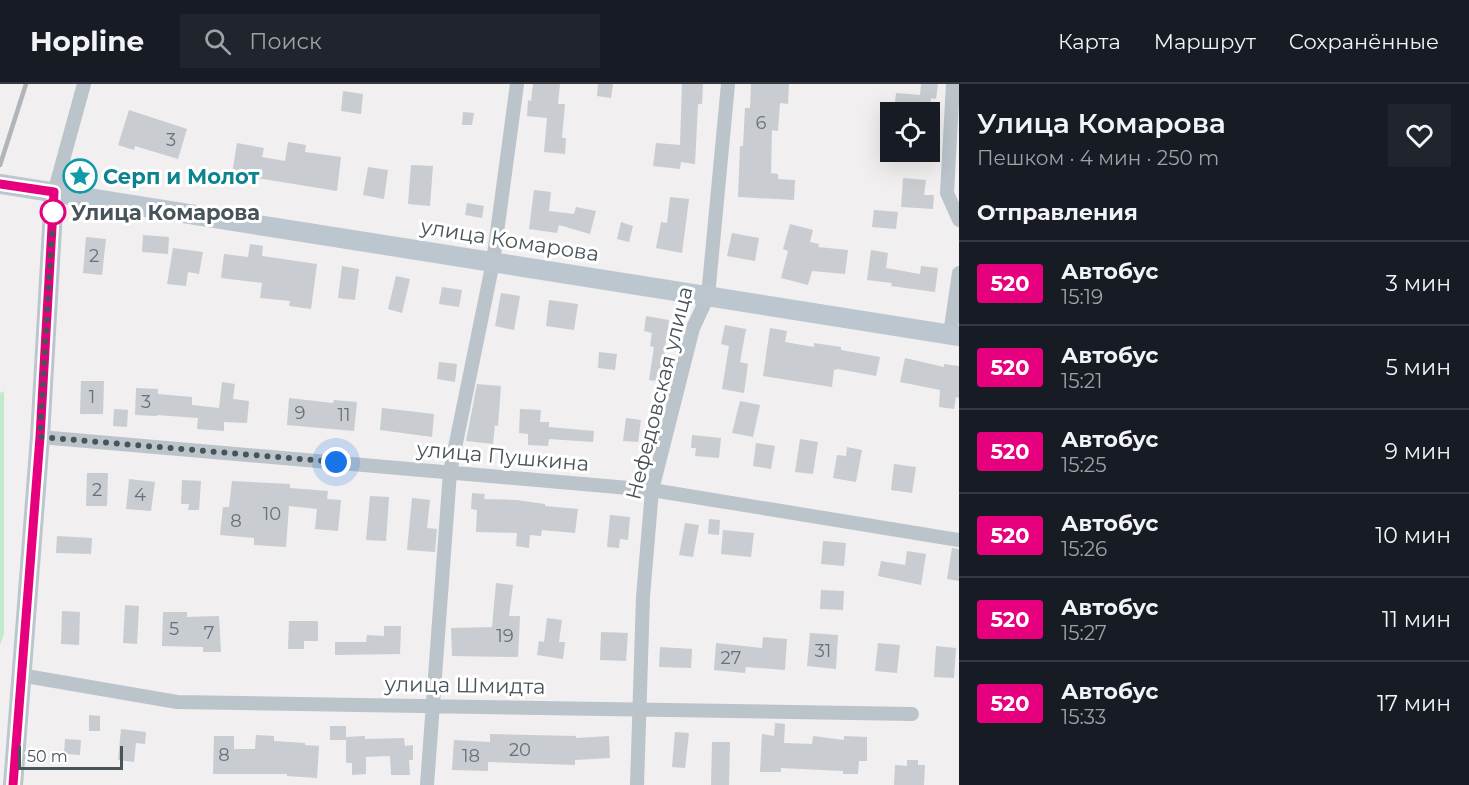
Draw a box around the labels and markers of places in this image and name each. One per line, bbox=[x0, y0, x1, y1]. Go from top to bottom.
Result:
place icon: Серп и Молот bbox=[62, 158, 98, 194]
place label: Серп и Молот bbox=[103, 164, 260, 189]
marker: Улица Комарова bbox=[40, 199, 66, 225]
place label: Улица Комарова bbox=[71, 200, 260, 225]

